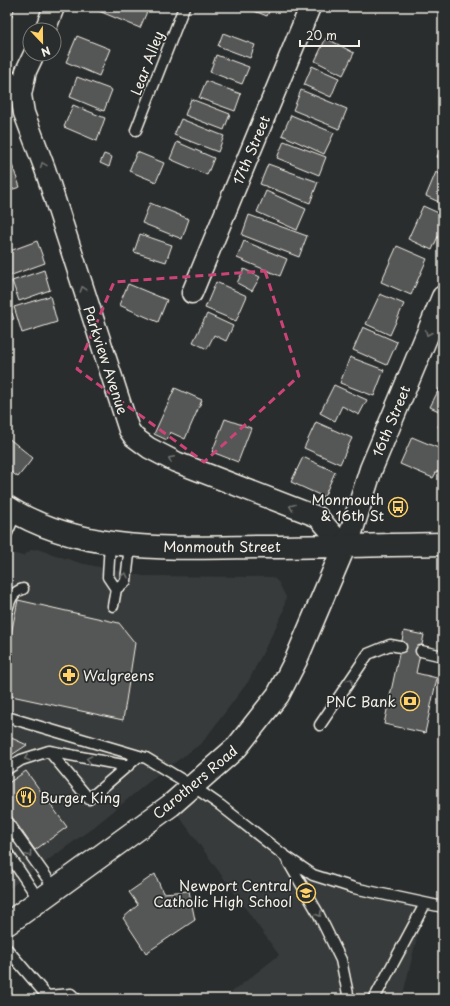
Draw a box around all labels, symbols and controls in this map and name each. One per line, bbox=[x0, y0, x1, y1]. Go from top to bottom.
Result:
north arrow bbox=[22, 22, 62, 62]
scale bar bbox=[300, 22, 359, 48]
text: 20 m bbox=[306, 26, 337, 44]
street label: Lear Alley bbox=[125, 28, 169, 98]
text: N bbox=[38, 42, 53, 61]
street label: 17th Street bbox=[227, 112, 275, 188]
one-way arrow bbox=[40, 162, 48, 169]
one-way arrow bbox=[79, 286, 88, 293]
street label: Parkview Avenue bbox=[79, 303, 134, 417]
one-way arrow bbox=[425, 329, 433, 337]
street label: 16th Street bbox=[367, 382, 416, 460]
one-way arrow bbox=[168, 456, 175, 464]
place label: Monmouth & 16th St bbox=[312, 489, 385, 526]
bus stop icon: Monmouth & 16th St bbox=[387, 496, 409, 518]
one-way arrow bbox=[289, 503, 296, 511]
street label: Monmouth Street bbox=[163, 536, 281, 557]
one-way arrow bbox=[121, 572, 129, 579]
pharmacy icon: Walgreens bbox=[58, 664, 80, 686]
place label: Walgreens bbox=[83, 665, 154, 686]
one-way arrow bbox=[345, 679, 352, 686]
bank icon: PNC Bank bbox=[399, 690, 421, 712]
place label: PNC Bank bbox=[326, 691, 396, 712]
street label: Carothers Road bbox=[148, 740, 242, 824]
one-way arrow bbox=[24, 753, 31, 762]
one-way arrow bbox=[86, 755, 93, 763]
restaurant icon: Burger King bbox=[15, 786, 37, 808]
place label: Burger King bbox=[40, 787, 120, 808]
one-way arrow bbox=[24, 850, 31, 857]
place label: Newport Central Catholic High School bbox=[153, 875, 292, 912]
school or university icon: Newport Central Catholic High School bbox=[295, 882, 317, 904]
one-way arrow bbox=[314, 910, 321, 917]

